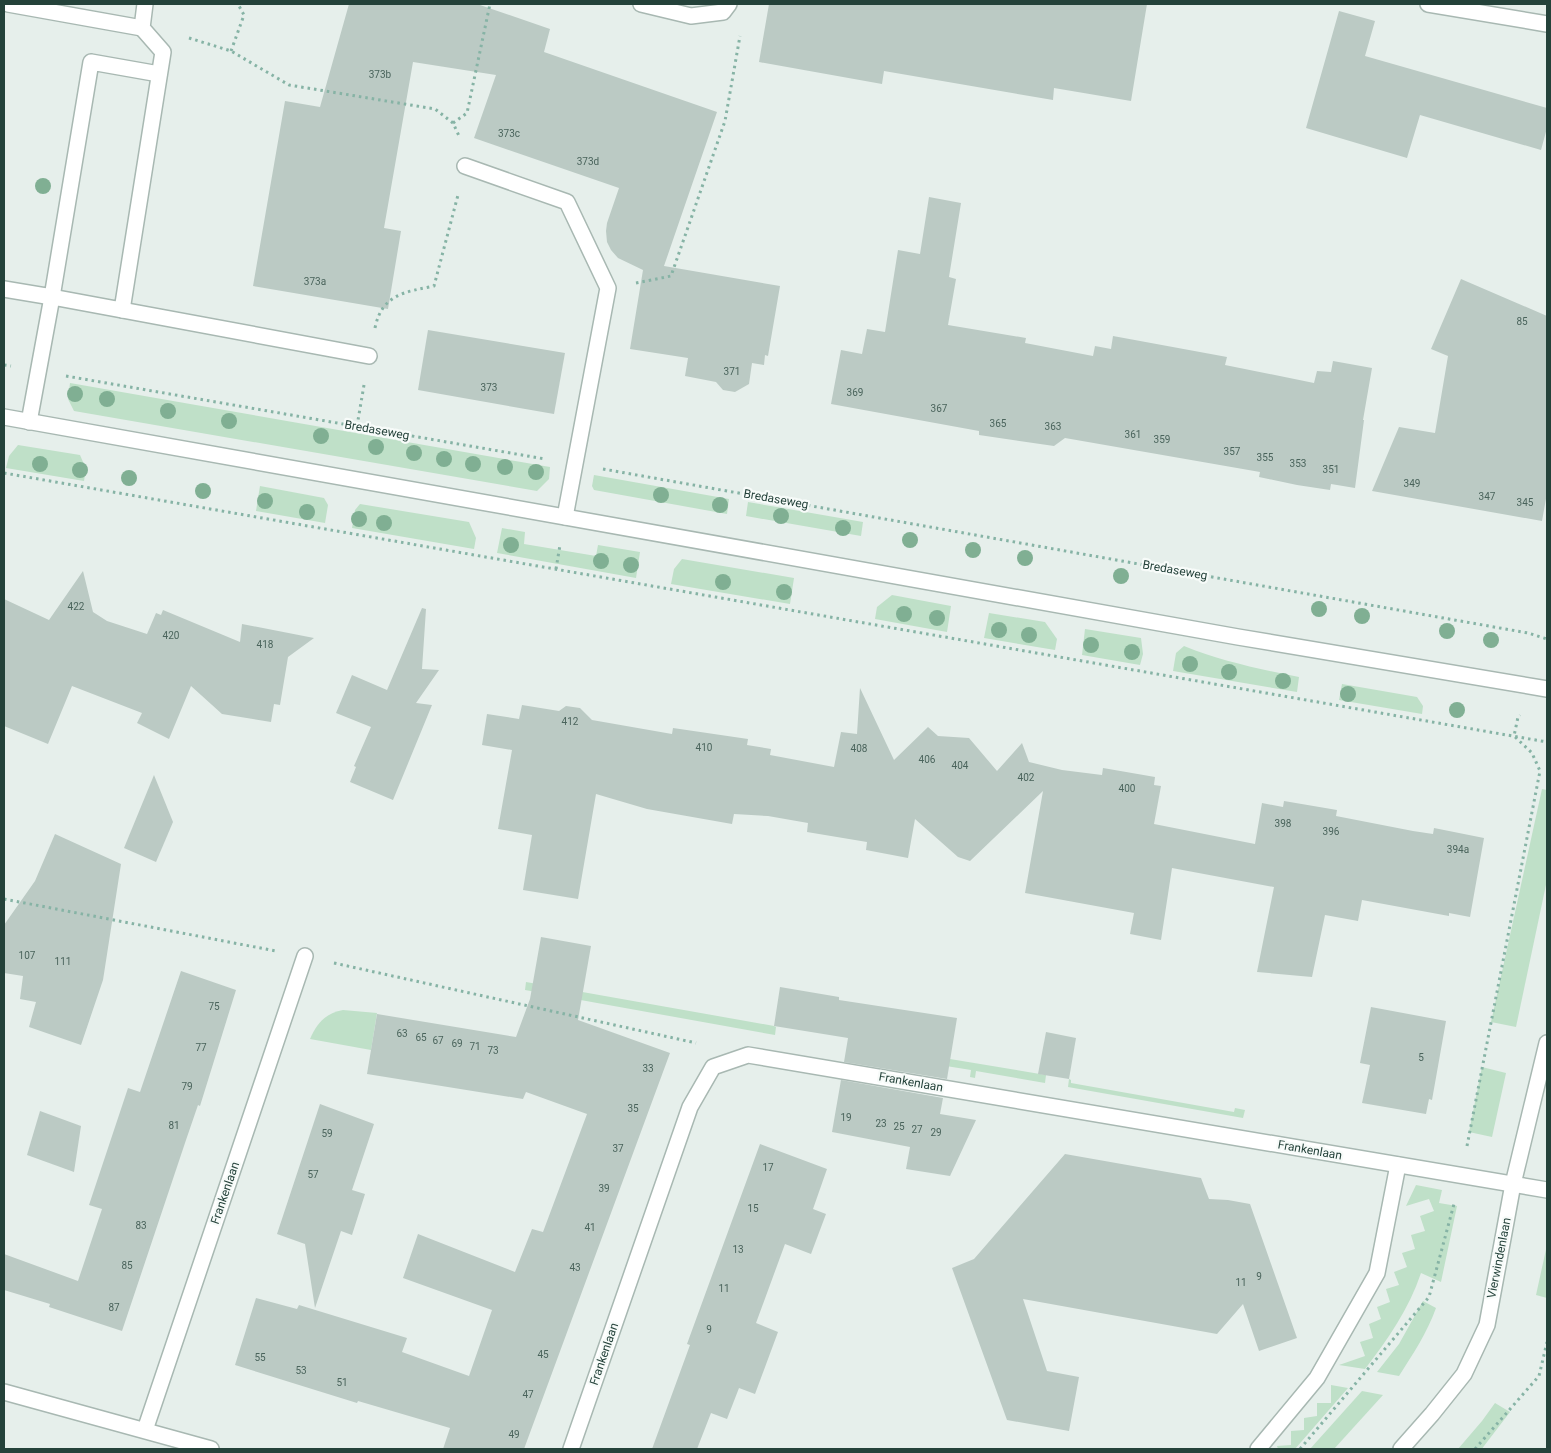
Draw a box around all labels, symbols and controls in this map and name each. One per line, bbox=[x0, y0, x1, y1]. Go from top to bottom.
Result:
house number: 373b bbox=[369, 69, 392, 80]
house number: 373c bbox=[498, 128, 520, 139]
house number: 373d bbox=[577, 156, 599, 167]
house number: 373a bbox=[304, 276, 326, 287]
house number: 85 bbox=[1516, 316, 1528, 327]
house number: 371 bbox=[724, 366, 740, 377]
house number: 373 bbox=[481, 382, 497, 393]
house number: 369 bbox=[847, 387, 863, 398]
house number: 367 bbox=[931, 403, 948, 414]
street label: Bredaseweg bbox=[343, 417, 411, 443]
house number: 365 bbox=[990, 418, 1007, 429]
house number: 363 bbox=[1045, 421, 1061, 432]
house number: 361 bbox=[1125, 429, 1141, 440]
house number: 359 bbox=[1154, 434, 1170, 445]
house number: 357 bbox=[1224, 446, 1241, 457]
house number: 355 bbox=[1257, 452, 1274, 463]
house number: 353 bbox=[1290, 458, 1306, 469]
house number: 351 bbox=[1323, 464, 1339, 475]
house number: 349 bbox=[1404, 478, 1420, 489]
street label: Bredaseweg bbox=[742, 486, 810, 512]
house number: 347 bbox=[1479, 491, 1496, 502]
house number: 345 bbox=[1517, 497, 1534, 508]
street label: Bredaseweg bbox=[1141, 557, 1209, 583]
house number: 422 bbox=[68, 601, 85, 612]
house number: 420 bbox=[163, 630, 180, 641]
house number: 418 bbox=[257, 639, 274, 650]
house number: 412 bbox=[562, 716, 579, 727]
house number: 410 bbox=[696, 742, 713, 753]
house number: 408 bbox=[851, 743, 868, 754]
house number: 406 bbox=[919, 754, 936, 765]
house number: 404 bbox=[952, 760, 969, 771]
house number: 402 bbox=[1018, 772, 1035, 783]
house number: 400 bbox=[1119, 783, 1136, 794]
house number: 398 bbox=[1275, 818, 1292, 829]
house number: 396 bbox=[1323, 826, 1340, 837]
house number: 394a bbox=[1447, 844, 1469, 855]
house number: 107 bbox=[19, 950, 36, 961]
house number: 111 bbox=[55, 956, 71, 967]
house number: 75 bbox=[208, 1001, 220, 1012]
house number: 63 bbox=[396, 1028, 408, 1039]
house number: 65 bbox=[415, 1032, 427, 1043]
house number: 67 bbox=[432, 1035, 444, 1046]
house number: 69 bbox=[451, 1038, 463, 1049]
house number: 71 bbox=[469, 1041, 481, 1052]
house number: 77 bbox=[195, 1042, 207, 1053]
house number: 73 bbox=[487, 1045, 499, 1056]
house number: 5 bbox=[1418, 1052, 1424, 1063]
house number: 33 bbox=[642, 1063, 654, 1074]
street label: Frankenlaan bbox=[878, 1069, 944, 1095]
house number: 79 bbox=[181, 1081, 193, 1092]
house number: 35 bbox=[627, 1103, 639, 1114]
house number: 19 bbox=[840, 1112, 852, 1123]
house number: 23 bbox=[875, 1118, 887, 1129]
house number: 81 bbox=[168, 1120, 180, 1131]
house number: 25 bbox=[893, 1121, 905, 1132]
house number: 27 bbox=[911, 1124, 923, 1135]
house number: 29 bbox=[930, 1127, 942, 1138]
house number: 59 bbox=[321, 1128, 333, 1139]
street label: Frankenlaan bbox=[1277, 1137, 1343, 1163]
house number: 37 bbox=[612, 1143, 624, 1154]
street label: Frankenlaan bbox=[208, 1160, 242, 1226]
house number: 17 bbox=[762, 1162, 774, 1173]
house number: 57 bbox=[307, 1169, 319, 1180]
house number: 39 bbox=[598, 1183, 610, 1194]
house number: 15 bbox=[747, 1203, 759, 1214]
street label: Vierwindenlaan bbox=[1484, 1216, 1514, 1300]
house number: 83 bbox=[135, 1220, 147, 1231]
house number: 41 bbox=[584, 1222, 596, 1233]
house number: 13 bbox=[732, 1244, 744, 1255]
house number: 85 bbox=[121, 1260, 133, 1271]
house number: 43 bbox=[569, 1262, 581, 1273]
house number: 9 bbox=[1256, 1271, 1262, 1282]
house number: 11 bbox=[1235, 1277, 1247, 1288]
house number: 11 bbox=[718, 1283, 730, 1294]
house number: 87 bbox=[108, 1302, 120, 1313]
street label: Frankenlaan bbox=[587, 1321, 621, 1387]
house number: 9 bbox=[706, 1324, 712, 1335]
house number: 45 bbox=[537, 1349, 549, 1360]
house number: 55 bbox=[254, 1352, 266, 1363]
house number: 53 bbox=[295, 1365, 307, 1376]
house number: 51 bbox=[336, 1377, 348, 1388]
house number: 47 bbox=[522, 1389, 534, 1400]
house number: 49 bbox=[508, 1429, 520, 1440]

